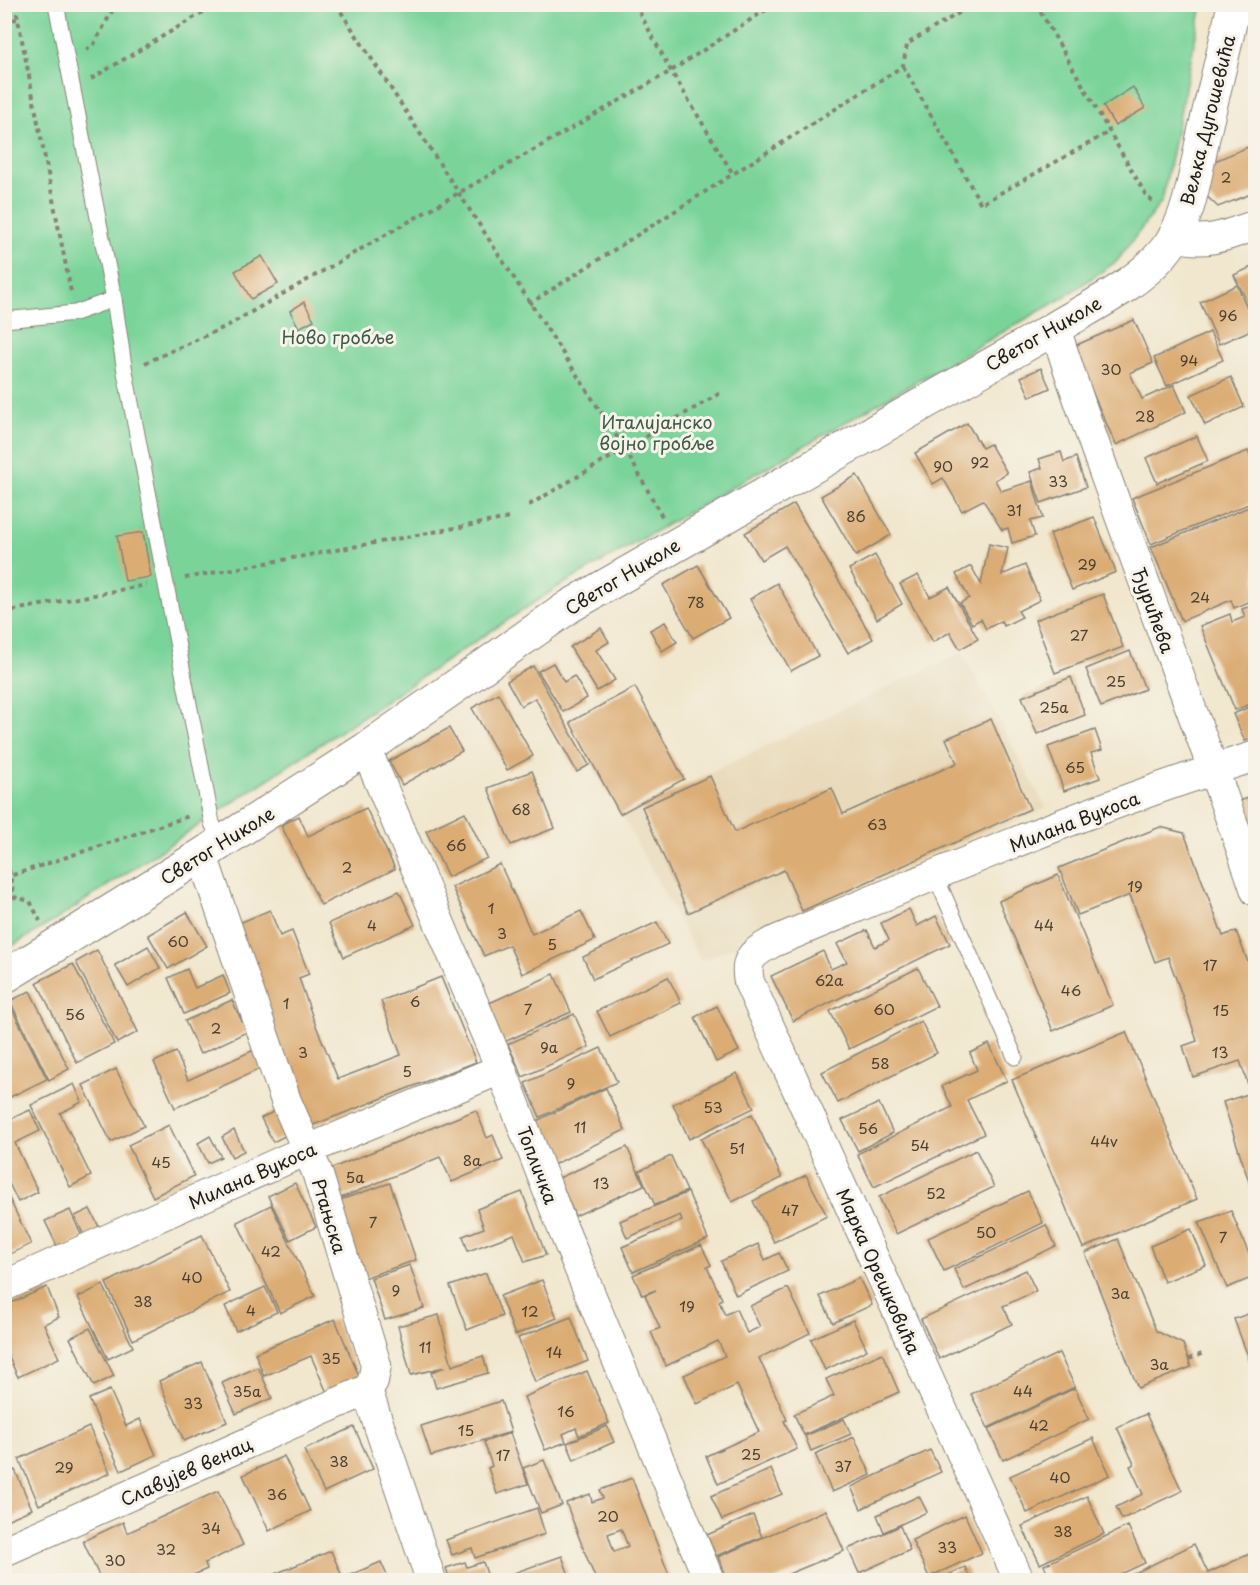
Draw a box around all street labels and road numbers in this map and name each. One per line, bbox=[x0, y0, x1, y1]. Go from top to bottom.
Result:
street label: Вељка Дугошевића bbox=[1173, 31, 1241, 208]
street label: Светог Николе bbox=[980, 289, 1106, 377]
street label: Светог Николе bbox=[559, 531, 685, 621]
street label: Ђурићева bbox=[1126, 564, 1182, 657]
street label: Милана Вукоса bbox=[1005, 783, 1144, 858]
street label: Светог Николе bbox=[155, 799, 279, 891]
street label: Топличка bbox=[511, 1122, 565, 1208]
street label: Милана Вукоса bbox=[184, 1134, 321, 1215]
street label: Ртањска bbox=[306, 1175, 354, 1258]
street label: Марка Орешковића bbox=[830, 1184, 928, 1359]
street label: Славујев венац bbox=[116, 1430, 256, 1512]

